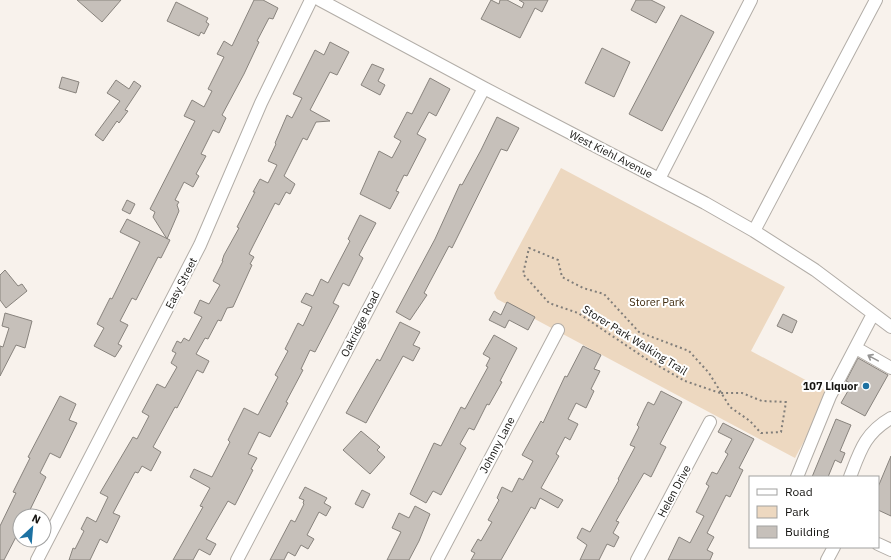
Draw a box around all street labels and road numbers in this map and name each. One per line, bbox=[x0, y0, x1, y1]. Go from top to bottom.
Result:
street label: West Kiehl Avenue bbox=[567, 127, 655, 181]
street label: Easy Street bbox=[162, 255, 200, 311]
street label: Oakridge Road bbox=[337, 289, 383, 359]
street label: Storer Park Walking Trail bbox=[580, 302, 690, 378]
street label: Johnny Lane bbox=[476, 414, 518, 476]
street label: Helen Drive bbox=[654, 462, 694, 520]

